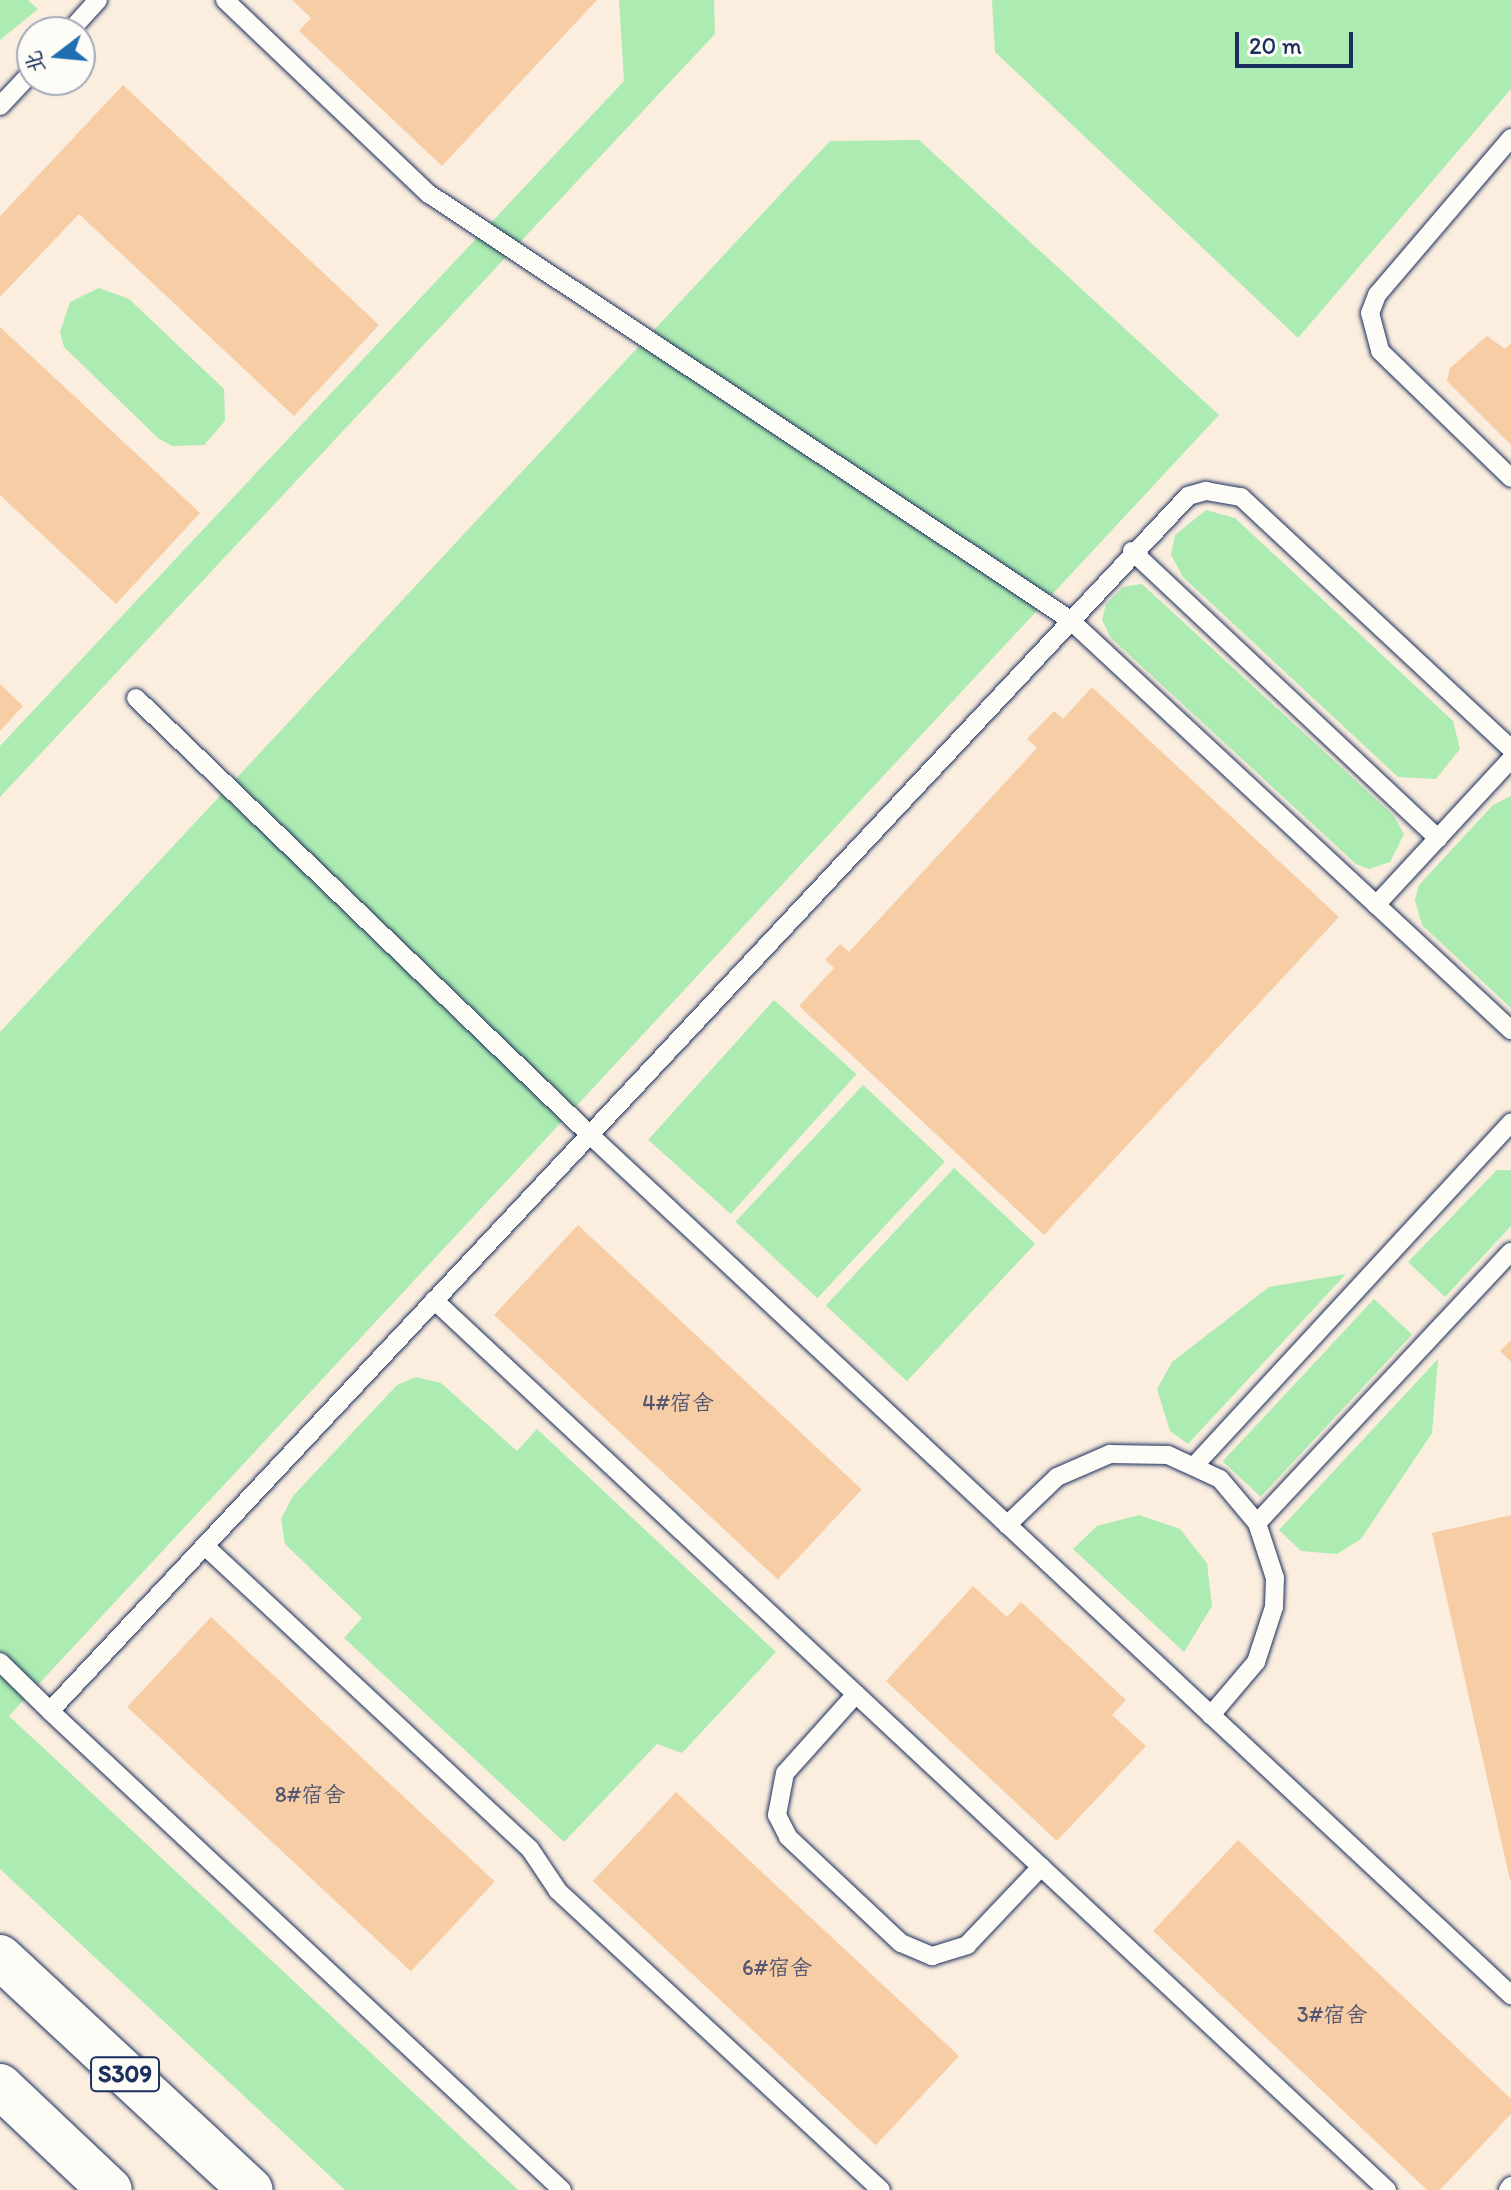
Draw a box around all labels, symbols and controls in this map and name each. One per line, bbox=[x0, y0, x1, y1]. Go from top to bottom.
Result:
north arrow bbox=[16, 16, 96, 96]
scale bar bbox=[1239, 16, 1357, 66]
text: 20 m bbox=[1249, 31, 1302, 60]
text: 北 bbox=[18, 48, 50, 77]
house number: 4#宿舍 bbox=[642, 1390, 714, 1416]
house number: 8#宿舍 bbox=[275, 1782, 345, 1808]
house number: 6#宿舍 bbox=[742, 1955, 812, 1981]
house number: 3#宿舍 bbox=[1297, 2002, 1367, 2028]
road number: S309 bbox=[89, 2054, 161, 2094]

